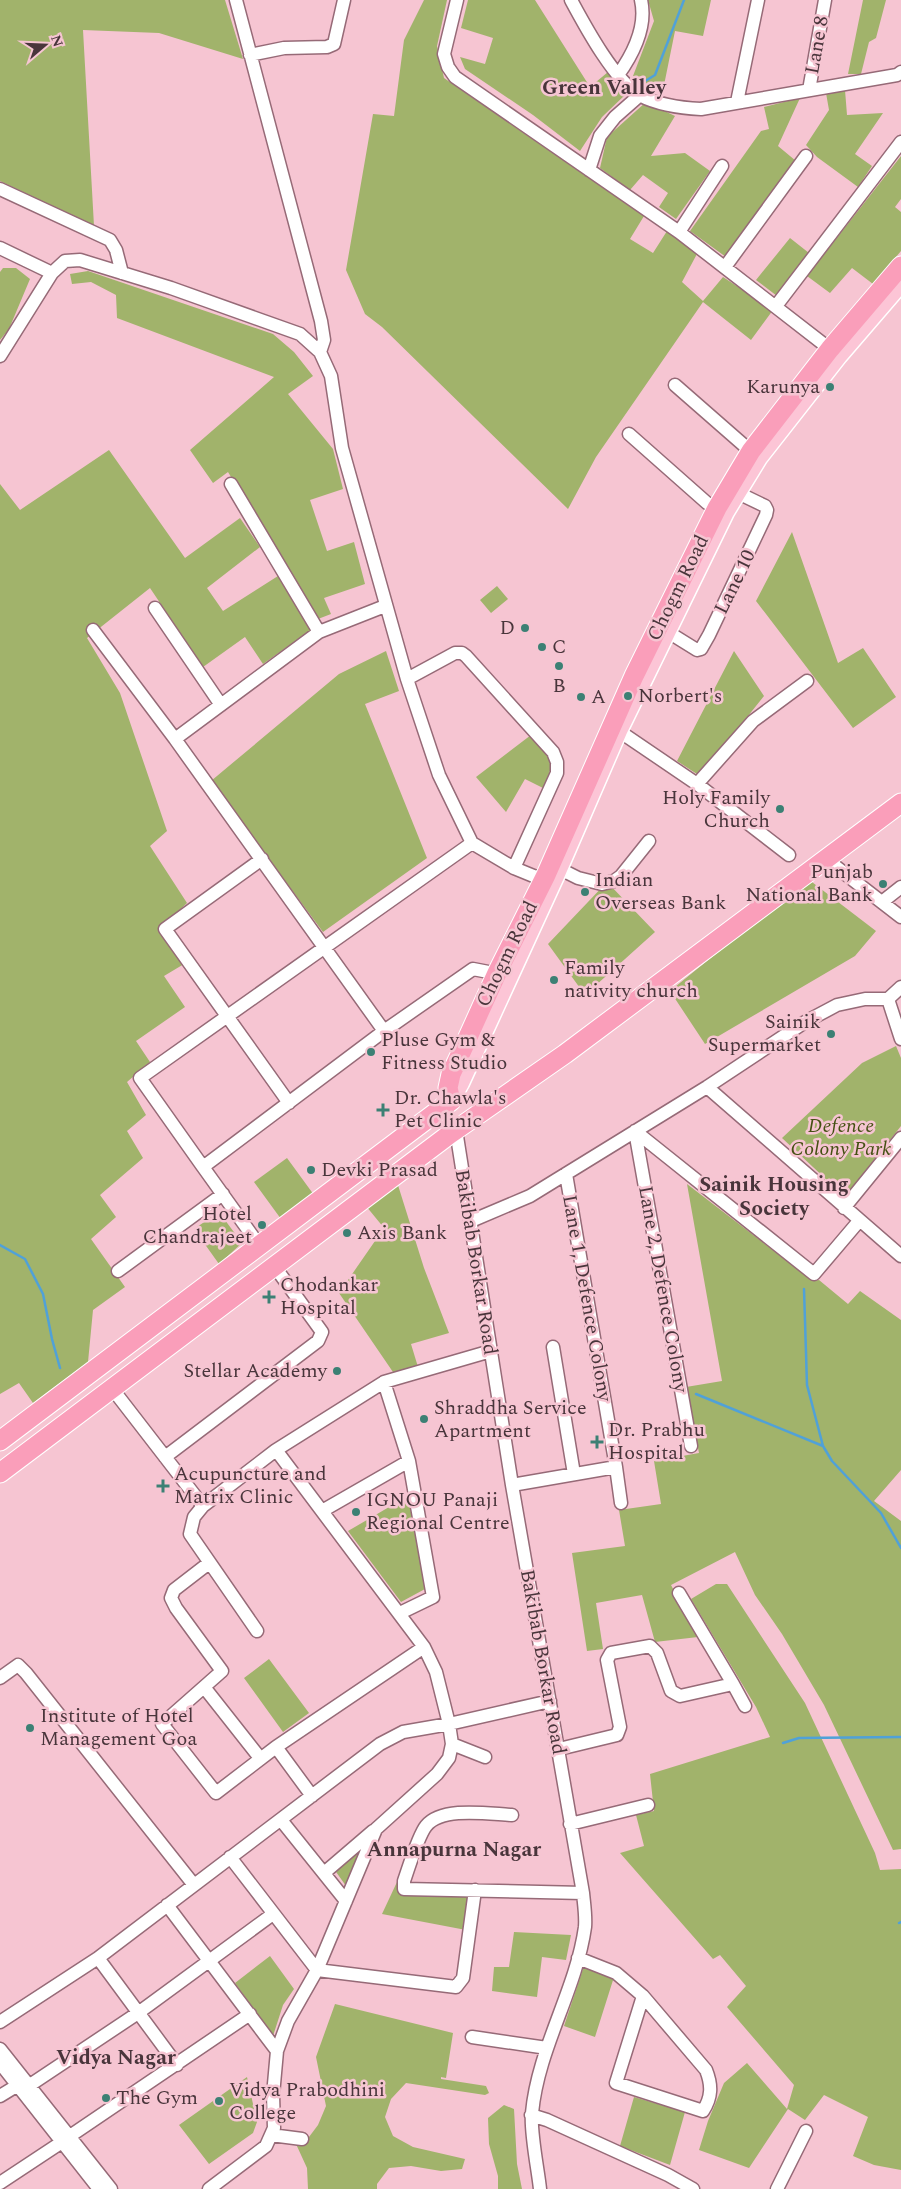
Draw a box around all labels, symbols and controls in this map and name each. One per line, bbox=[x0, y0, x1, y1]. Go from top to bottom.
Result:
street label: Lane 8 bbox=[797, 13, 837, 77]
north arrow bbox=[20, 20, 70, 70]
text: N bbox=[45, 32, 69, 50]
district label: Green Valley bbox=[542, 72, 667, 104]
place label: Karunya bbox=[746, 372, 820, 402]
marker: Karunya bbox=[824, 381, 836, 393]
street label: Chogm Road bbox=[639, 530, 717, 646]
street label: Lane 10 bbox=[706, 545, 764, 619]
place label: D bbox=[500, 613, 515, 643]
marker: D bbox=[519, 622, 531, 634]
place label: C bbox=[552, 632, 567, 662]
marker: C bbox=[536, 641, 548, 653]
marker: B bbox=[553, 660, 565, 672]
place label: B bbox=[552, 671, 566, 701]
place label: Norbert's bbox=[638, 681, 722, 711]
place label: A bbox=[591, 682, 606, 712]
marker: Norbert's bbox=[622, 690, 634, 702]
marker: A bbox=[575, 691, 587, 703]
place label: Holy Family Church bbox=[662, 783, 771, 836]
marker: Holy Family Church bbox=[774, 803, 786, 815]
place label: Punjab National Bank bbox=[745, 857, 873, 910]
place label: Indian Overseas Bank bbox=[595, 865, 726, 918]
marker: Punjab National Bank bbox=[877, 878, 889, 890]
marker: Indian Overseas Bank bbox=[579, 886, 591, 898]
street label: Chogm Road bbox=[468, 896, 546, 1012]
place label: Family nativity church bbox=[564, 953, 698, 1006]
marker: Family nativity church bbox=[548, 974, 560, 986]
place label: Sainik Supermarket bbox=[708, 1007, 821, 1060]
place label: Pluse Gym & Fitness Studio bbox=[381, 1025, 507, 1078]
marker: Sainik Supermarket bbox=[825, 1028, 837, 1040]
marker: Pluse Gym & Fitness Studio bbox=[365, 1046, 377, 1058]
place label: Dr. Chawla's Pet Clinic bbox=[394, 1083, 507, 1136]
marker: Dr. Chawla's Pet Clinic bbox=[376, 1103, 390, 1117]
park label: Defence Colony Park bbox=[791, 1111, 892, 1164]
place label: Devki Prasad bbox=[321, 1155, 438, 1185]
marker: Devki Prasad bbox=[305, 1164, 317, 1176]
street label: Bakibab Borkar Road bbox=[446, 1167, 506, 1357]
district label: Sainik Housing Society bbox=[699, 1169, 849, 1225]
street label: Lane 2, Defence Colony bbox=[630, 1183, 696, 1396]
street label: Lane 1, Defence Colony bbox=[554, 1192, 620, 1405]
place label: Hotel Chandrajeet bbox=[143, 1199, 252, 1252]
place label: Axis Bank bbox=[357, 1218, 447, 1248]
marker: Hotel Chandrajeet bbox=[256, 1219, 268, 1231]
marker: Axis Bank bbox=[341, 1227, 353, 1239]
place label: Chodankar Hospital bbox=[280, 1270, 378, 1323]
marker: Chodankar Hospital bbox=[262, 1290, 276, 1304]
place label: Stellar Academy bbox=[184, 1356, 328, 1386]
marker: Stellar Academy bbox=[331, 1365, 343, 1377]
place label: Shraddha Service Apartment bbox=[434, 1393, 587, 1446]
marker: Shraddha Service Apartment bbox=[418, 1413, 430, 1425]
place label: Dr. Prabhu Hospital bbox=[608, 1415, 705, 1468]
marker: Dr. Prabhu Hospital bbox=[590, 1435, 604, 1449]
place label: Acupuncture and Matrix Clinic bbox=[174, 1459, 327, 1512]
marker: Acupuncture and Matrix Clinic bbox=[156, 1479, 170, 1493]
place label: IGNOU Panaji Regional Centre bbox=[366, 1485, 510, 1538]
marker: IGNOU Panaji Regional Centre bbox=[350, 1506, 362, 1518]
street label: Bakibab Borkar Road bbox=[512, 1567, 574, 1757]
place label: Institute of Hotel Management Goa bbox=[40, 1701, 197, 1754]
marker: Institute of Hotel Management Goa bbox=[24, 1722, 36, 1734]
district label: Annapurna Nagar bbox=[367, 1834, 541, 1866]
district label: Vidya Nagar bbox=[56, 2042, 176, 2074]
place label: Vidya Prabodhini College bbox=[229, 2075, 385, 2128]
place label: The Gym bbox=[116, 2083, 198, 2113]
marker: The Gym bbox=[100, 2092, 112, 2104]
marker: Vidya Prabodhini College bbox=[213, 2095, 225, 2107]

